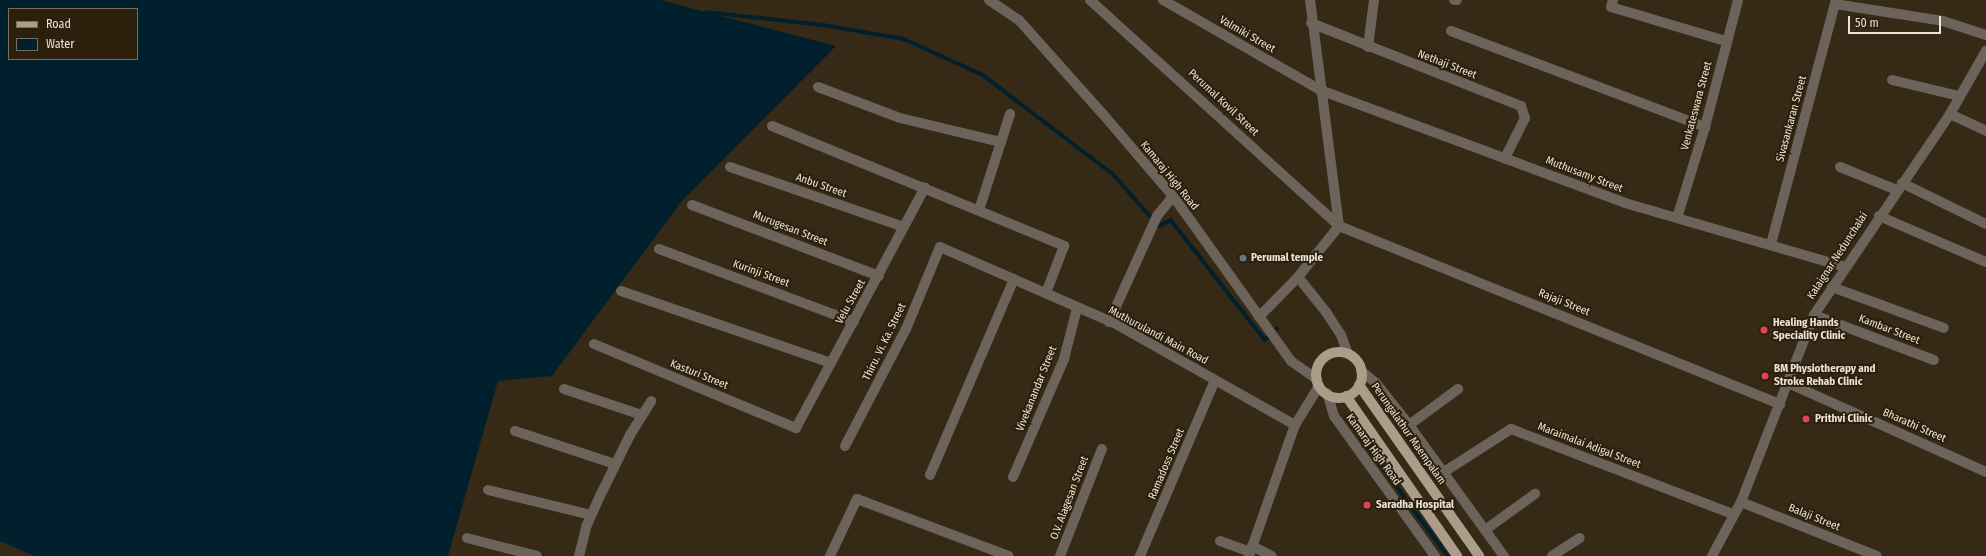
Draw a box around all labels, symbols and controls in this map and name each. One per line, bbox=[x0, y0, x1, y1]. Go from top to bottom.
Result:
legend bbox=[8, 8, 138, 60]
scale bar bbox=[1850, 8, 1943, 34]
street label: Valmiki Street bbox=[1217, 14, 1277, 56]
text: 50 m bbox=[1855, 16, 1879, 30]
text: Road bbox=[46, 17, 71, 31]
text: Water bbox=[46, 37, 74, 51]
street label: Nethaji Street bbox=[1416, 48, 1478, 82]
street label: Venkateswara Street bbox=[1679, 60, 1715, 152]
street label: Perumal Kovil Street bbox=[1185, 67, 1261, 139]
street label: Sivasankaran Street bbox=[1774, 74, 1810, 164]
street label: Kamaraj High Road bbox=[1137, 139, 1201, 213]
street label: Muthusamy Street bbox=[1544, 154, 1624, 196]
street label: Anbu Street bbox=[794, 171, 848, 201]
street label: Murugesan Street bbox=[751, 209, 829, 249]
street label: Kalaignar Nedunchalai bbox=[1805, 210, 1871, 302]
place label: Perumal temple bbox=[1251, 251, 1323, 265]
marker: Perumal temple bbox=[1238, 253, 1248, 263]
street label: Kurinji Street bbox=[731, 258, 791, 290]
street label: Velu Street bbox=[833, 277, 869, 327]
street label: Rajaji Street bbox=[1536, 287, 1592, 319]
street label: Thiru. Vi. Ka. Street bbox=[861, 301, 909, 383]
street label: Muthurulandi Main Road bbox=[1106, 304, 1210, 368]
street label: Kambar Street bbox=[1857, 312, 1921, 348]
place label: Healing Hands Speciality Clinic bbox=[1773, 317, 1845, 343]
marker: Healing Hands Speciality Clinic bbox=[1758, 324, 1770, 336]
street label: Vivekanandar Street bbox=[1014, 344, 1060, 434]
street label: Kasturi Street bbox=[668, 357, 730, 393]
place label: BM Physiotherapy and Stroke Rehab Clinic bbox=[1774, 363, 1876, 389]
marker: BM Physiotherapy and Stroke Rehab Clinic bbox=[1759, 370, 1771, 382]
street label: Perungalathur Maempalam bbox=[1368, 381, 1448, 487]
street label: Bharathi Street bbox=[1880, 406, 1948, 446]
street label: Kamaraj High Road bbox=[1343, 412, 1403, 488]
place label: Prithvi Clinic bbox=[1815, 412, 1872, 426]
marker: Prithvi Clinic bbox=[1800, 413, 1812, 425]
street label: Maraimalai Adigal Street bbox=[1536, 420, 1642, 472]
street label: Ramadoss Street bbox=[1146, 427, 1188, 501]
street label: O.V. Alagesan Street bbox=[1048, 454, 1092, 542]
place label: Saradha Hospital bbox=[1376, 498, 1454, 512]
marker: Saradha Hospital bbox=[1361, 499, 1373, 511]
street label: Balaji Street bbox=[1786, 502, 1842, 534]

